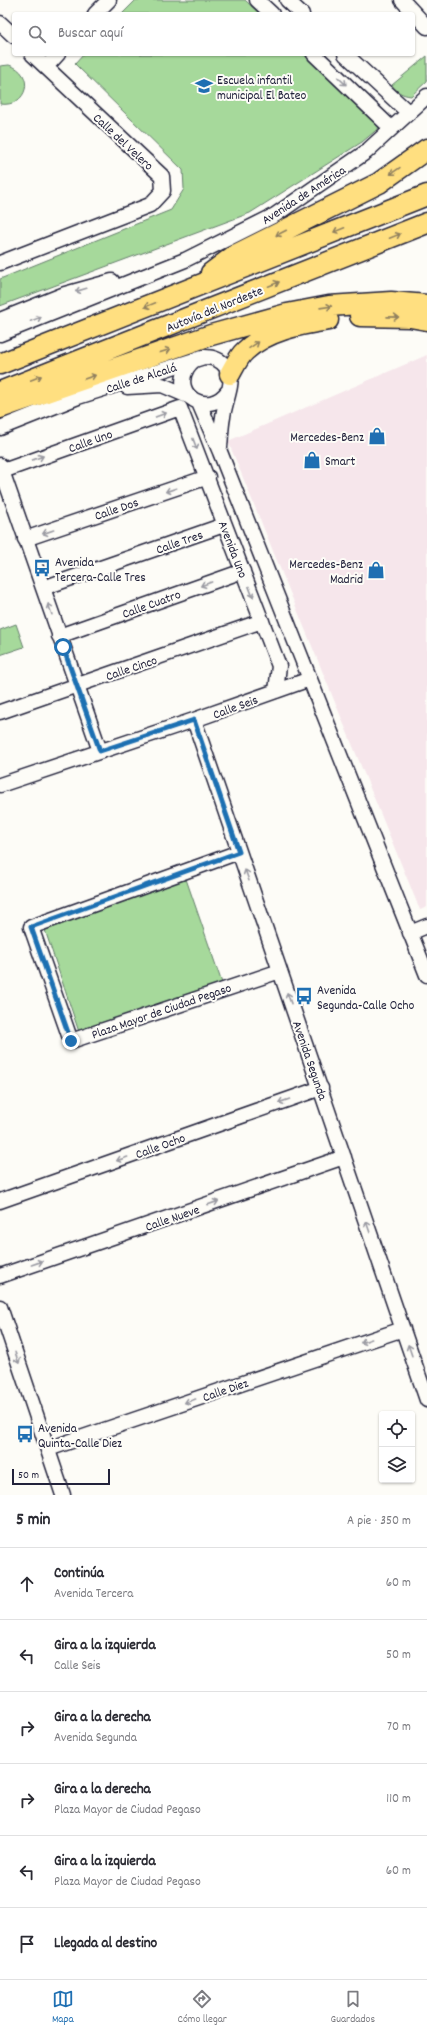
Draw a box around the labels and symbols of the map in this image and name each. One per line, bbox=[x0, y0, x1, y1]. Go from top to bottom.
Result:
place label: Escuela infantil municipal El Bateo bbox=[217, 72, 306, 106]
school or university icon: Escuela infantil municipal El Bateo bbox=[194, 76, 214, 96]
one-way arrow bbox=[337, 76, 347, 86]
street label: Calle del Velero bbox=[88, 110, 157, 176]
street label: Avenida de América bbox=[259, 161, 351, 230]
one-way arrow bbox=[390, 167, 401, 175]
one-way arrow bbox=[333, 227, 345, 235]
one-way arrow bbox=[275, 230, 287, 237]
one-way arrow bbox=[389, 231, 401, 239]
one-way arrow bbox=[268, 279, 280, 287]
street label: Autovía del Nordeste bbox=[164, 282, 266, 338]
one-way arrow bbox=[74, 286, 87, 294]
one-way arrow bbox=[145, 301, 157, 309]
one-way arrow bbox=[319, 303, 332, 311]
one-way arrow bbox=[386, 313, 399, 320]
one-way arrow bbox=[30, 315, 42, 323]
one-way arrow bbox=[248, 341, 259, 349]
one-way arrow bbox=[158, 347, 171, 354]
street label: Calle de Alcalá bbox=[104, 359, 180, 400]
one-way arrow bbox=[83, 372, 95, 380]
one-way arrow bbox=[30, 373, 42, 381]
one-way arrow bbox=[154, 411, 167, 418]
street label: Calle Uno bbox=[66, 426, 116, 459]
shop icon: Mercedes-Benz bbox=[367, 426, 387, 446]
place label: Mercedes-Benz bbox=[290, 429, 364, 448]
one-way arrow bbox=[191, 438, 199, 450]
shop icon: Smart bbox=[302, 450, 322, 470]
place label: Smart bbox=[325, 453, 356, 472]
one-way arrow bbox=[32, 454, 44, 462]
one-way arrow bbox=[165, 486, 177, 494]
street label: Calle Dos bbox=[92, 494, 141, 527]
street label: Avenida Uno bbox=[212, 519, 251, 581]
street label: Calle Tres bbox=[154, 526, 206, 560]
one-way arrow bbox=[42, 528, 54, 536]
place label: Avenida Tercera-Calle Tres bbox=[55, 554, 146, 588]
place label: Mercedes-Benz Madrid bbox=[289, 556, 363, 590]
bus stop icon: Avenida Tercera-Calle Tres bbox=[32, 558, 52, 578]
shop icon: Mercedes-Benz Madrid bbox=[366, 560, 386, 580]
one-way arrow bbox=[199, 581, 212, 588]
one-way arrow bbox=[247, 585, 255, 597]
street label: Calle Cuatro bbox=[120, 586, 184, 625]
one-way arrow bbox=[45, 603, 53, 615]
route start bbox=[54, 638, 72, 656]
street label: Calle Cinco bbox=[104, 652, 160, 687]
street label: Calle Seis bbox=[211, 691, 261, 725]
one-way arrow bbox=[243, 868, 250, 881]
street label: Plaza Mayor de Ciudad Pegaso bbox=[89, 979, 235, 1045]
place label: Avenida Segunda-Calle Ocho bbox=[317, 982, 414, 1016]
bus stop icon: Avenida Segunda-Calle Ocho bbox=[294, 986, 314, 1006]
one-way arrow bbox=[285, 992, 293, 1004]
street label: Avenida Segunda bbox=[286, 1019, 331, 1104]
route end bbox=[62, 1032, 80, 1050]
one-way arrow bbox=[278, 1098, 290, 1106]
street label: Calle Ocho bbox=[133, 1129, 189, 1165]
one-way arrow bbox=[116, 1155, 128, 1163]
one-way arrow bbox=[206, 1198, 218, 1206]
street label: Calle Nueve bbox=[143, 1201, 203, 1238]
one-way arrow bbox=[363, 1221, 371, 1233]
one-way arrow bbox=[30, 1259, 43, 1266]
one-way arrow bbox=[360, 1338, 372, 1346]
one-way arrow bbox=[406, 1343, 413, 1356]
one-way arrow bbox=[14, 1351, 21, 1364]
street label: Calle Diez bbox=[200, 1375, 251, 1408]
one-way arrow bbox=[183, 1398, 196, 1405]
place label: Avenida Quinta-Calle Diez bbox=[38, 1420, 122, 1454]
bus stop icon: Avenida Quinta-Calle Diez bbox=[15, 1424, 35, 1444]
scale bar bbox=[12, 1467, 110, 1486]

